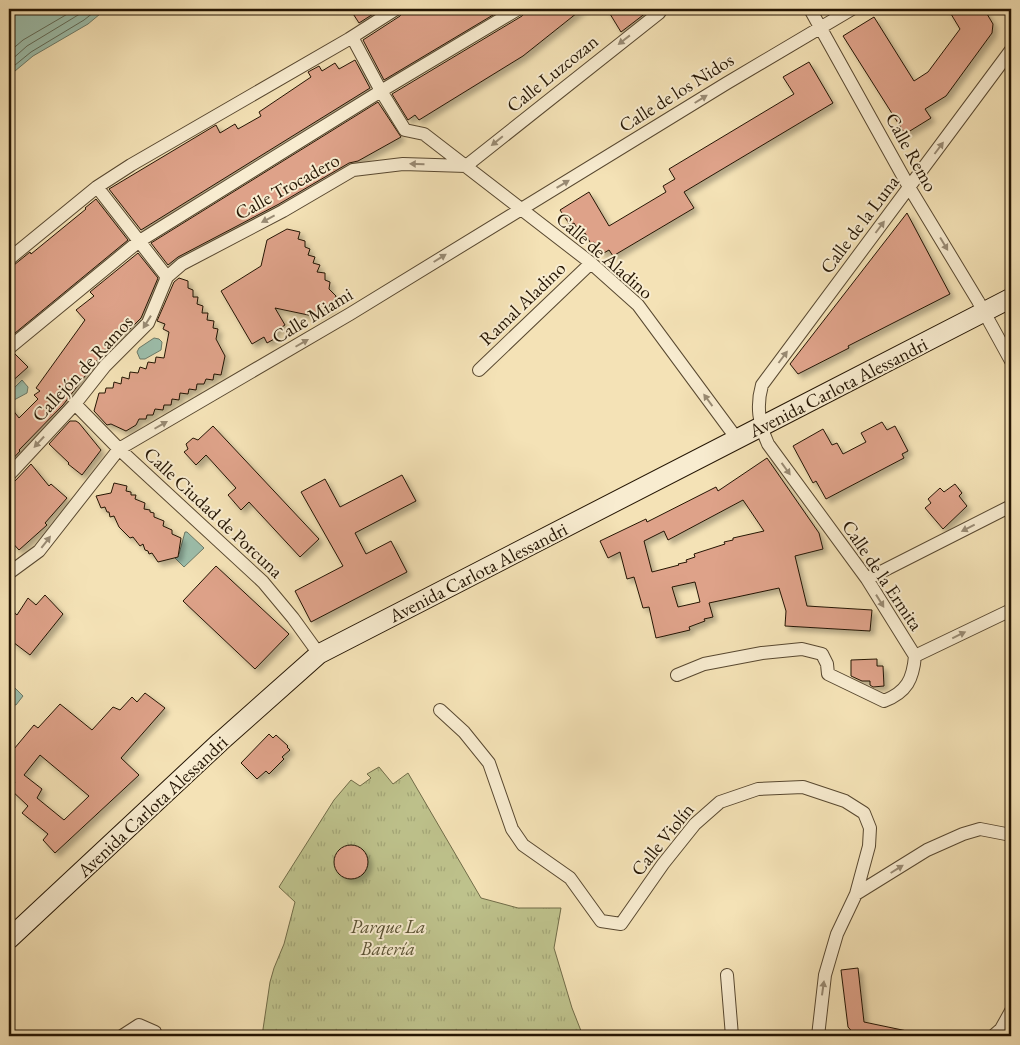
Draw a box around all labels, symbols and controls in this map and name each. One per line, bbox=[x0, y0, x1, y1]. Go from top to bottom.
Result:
street label: Calle Luzcozan bbox=[501, 29, 603, 118]
one-way arrow bbox=[617, 35, 631, 45]
street label: Calle de los Nidos bbox=[614, 47, 738, 138]
one-way arrow bbox=[695, 94, 708, 103]
street label: Calle Remo bbox=[880, 108, 943, 196]
one-way arrow bbox=[491, 136, 504, 147]
one-way arrow bbox=[933, 142, 944, 155]
street label: Calle Trocadero bbox=[231, 147, 344, 225]
one-way arrow bbox=[409, 160, 425, 168]
street label: Calle de la Luna bbox=[814, 170, 905, 279]
one-way arrow bbox=[556, 180, 571, 188]
street label: Calle de Aladino bbox=[551, 206, 659, 305]
one-way arrow bbox=[261, 215, 276, 223]
one-way arrow bbox=[875, 220, 885, 234]
one-way arrow bbox=[939, 237, 948, 250]
one-way arrow bbox=[434, 254, 447, 263]
street label: Ramal Aladino bbox=[474, 256, 571, 351]
street label: Calle Miami bbox=[267, 281, 358, 349]
street label: Callejón de Ramos bbox=[26, 310, 138, 427]
one-way arrow bbox=[143, 315, 152, 328]
street label: Avenida Carlota Alessandri bbox=[744, 331, 932, 444]
one-way arrow bbox=[295, 338, 308, 347]
one-way arrow bbox=[778, 350, 788, 364]
one-way arrow bbox=[703, 393, 713, 407]
one-way arrow bbox=[155, 420, 168, 429]
one-way arrow bbox=[33, 436, 45, 448]
street label: Calle Ciudad de Porcuna bbox=[139, 441, 289, 584]
one-way arrow bbox=[780, 462, 790, 475]
street label: Calle de la Ermita bbox=[836, 515, 929, 636]
street label: Avenida Carlota Alessandri bbox=[384, 516, 572, 629]
one-way arrow bbox=[961, 524, 975, 532]
one-way arrow bbox=[41, 536, 52, 549]
one-way arrow bbox=[875, 594, 885, 607]
one-way arrow bbox=[952, 630, 966, 638]
street label: Avenida Carlota Alessandri bbox=[71, 730, 233, 883]
street label: Calle Violín bbox=[625, 798, 699, 881]
one-way arrow bbox=[891, 864, 904, 873]
park label: Parque La Batería bbox=[350, 914, 426, 961]
one-way arrow bbox=[819, 979, 827, 995]

